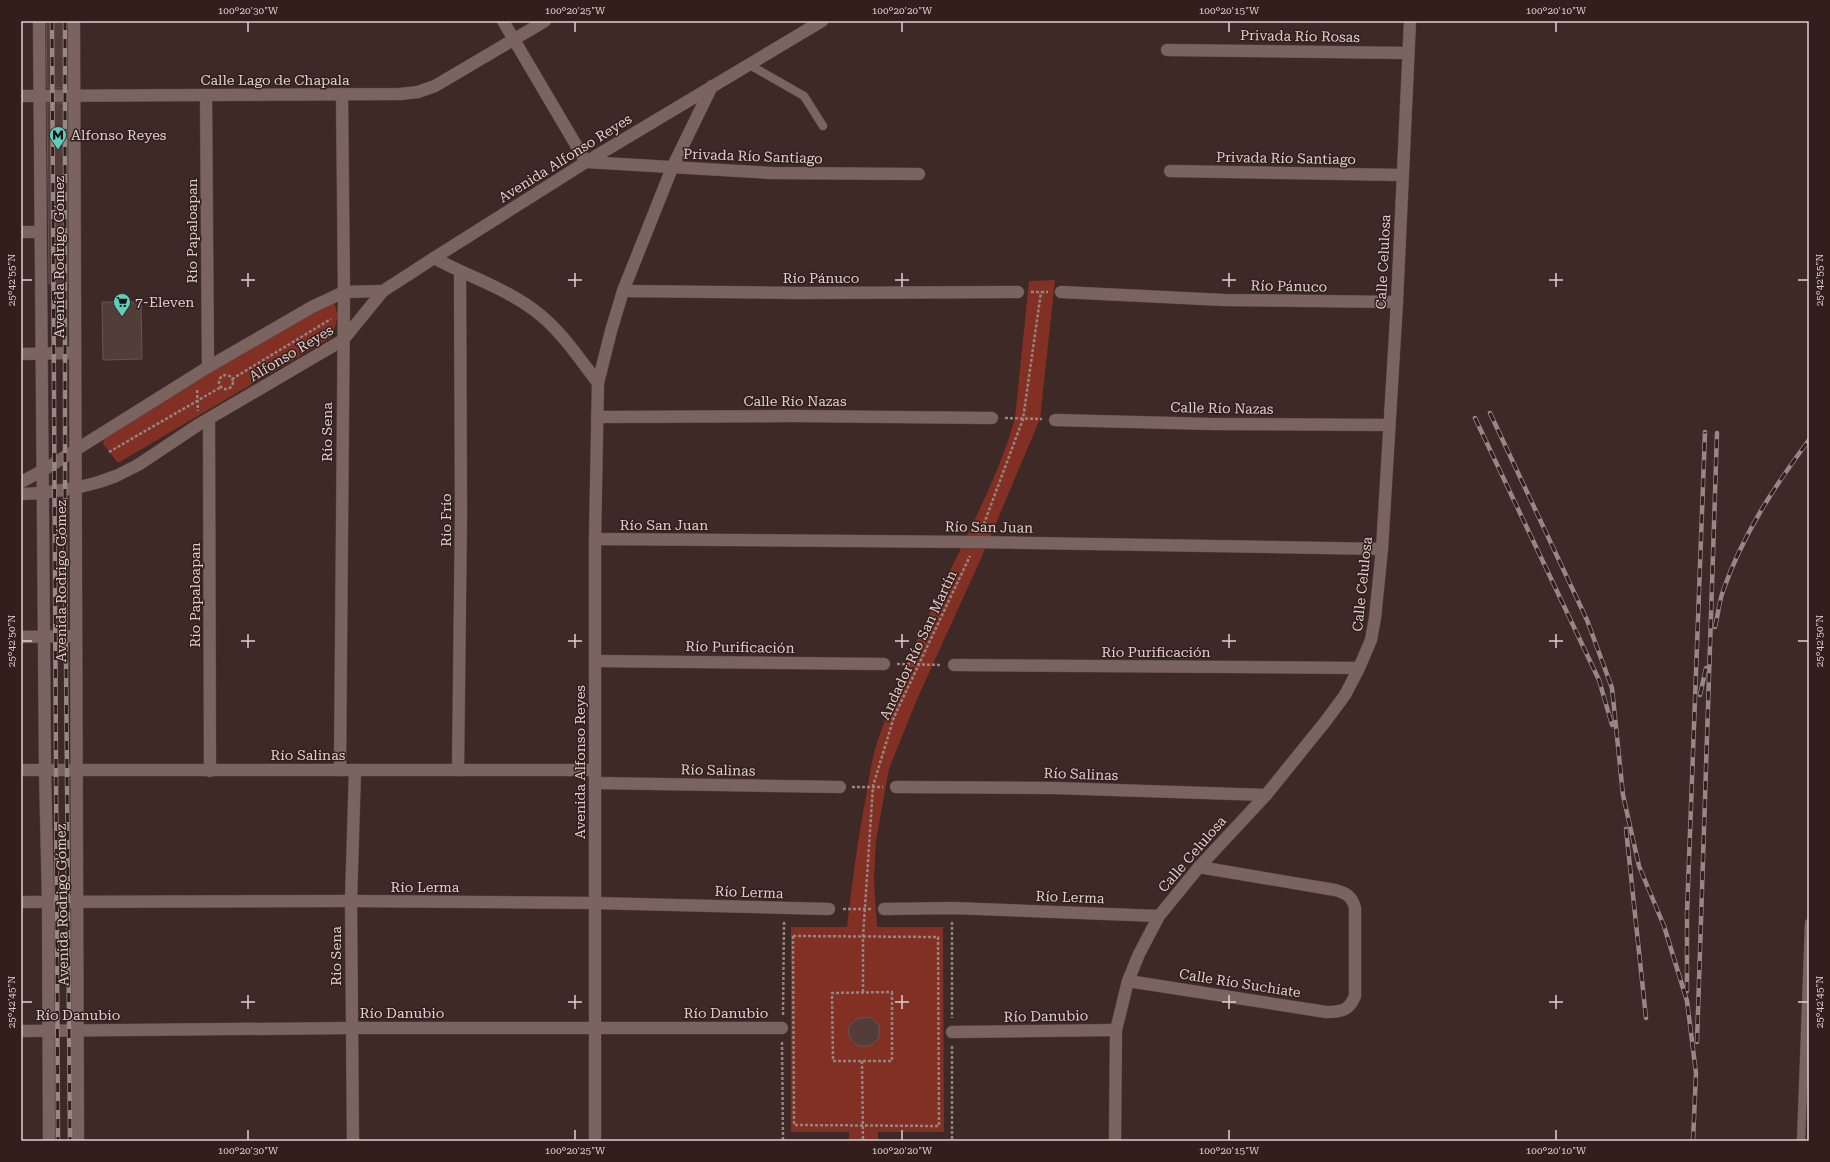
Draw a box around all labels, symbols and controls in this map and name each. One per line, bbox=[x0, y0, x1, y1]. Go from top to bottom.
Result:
text: 100°20'30"W bbox=[218, 5, 279, 16]
text: 100°20'25"W bbox=[545, 5, 606, 16]
text: 100°20'20"W bbox=[872, 5, 933, 16]
text: 100°20'15"W bbox=[1199, 5, 1260, 16]
text: 100°20'10"W bbox=[1526, 5, 1587, 16]
street label: Privada Río Rosas bbox=[1240, 27, 1360, 45]
street label: Calle Lago de Chapala bbox=[200, 72, 350, 88]
street label: Avenida Alfonso Reyes bbox=[495, 110, 635, 206]
metro station icon: Alfonso Reyes bbox=[48, 125, 68, 150]
place label: Alfonso Reyes bbox=[71, 127, 167, 143]
street label: Privada Río Santiago bbox=[683, 146, 823, 166]
street label: Privada Río Santiago bbox=[1216, 149, 1356, 167]
street label: Avenida Rodrigo Gómez bbox=[51, 175, 67, 338]
street label: Río Papaloapan bbox=[184, 178, 200, 284]
street label: Calle Celulosa bbox=[1373, 214, 1394, 310]
text: 25°42'55"N bbox=[6, 254, 17, 306]
text: 25°42'55"N bbox=[1814, 254, 1825, 306]
street label: Río Pánuco bbox=[783, 270, 859, 286]
street label: Río Pánuco bbox=[1251, 277, 1327, 295]
supermarket icon: 7-Eleven bbox=[112, 292, 132, 317]
place label: 7-Eleven bbox=[135, 294, 194, 310]
street label: Alfonso Reyes bbox=[246, 321, 336, 384]
street label: Calle Río Nazas bbox=[743, 393, 847, 409]
street label: Calle Río Nazas bbox=[1170, 399, 1274, 417]
street label: Río Sena bbox=[319, 402, 335, 462]
street label: Río Frío bbox=[438, 493, 454, 547]
street label: Avenida Rodrigo Gómez bbox=[53, 499, 69, 662]
street label: Río San Juan bbox=[620, 517, 708, 533]
street label: Río San Juan bbox=[945, 518, 1033, 536]
street label: Calle Celulosa bbox=[1349, 535, 1375, 632]
street label: Río Papaloapan bbox=[187, 542, 203, 648]
street label: Andador Río San Martín bbox=[876, 568, 960, 722]
text: 25°42'50"N bbox=[6, 615, 17, 667]
text: 25°42'50"N bbox=[1814, 615, 1825, 667]
street label: Río Purificación bbox=[685, 638, 795, 656]
street label: Río Purificación bbox=[1101, 644, 1211, 660]
street label: Avenida Alfonso Reyes bbox=[572, 685, 588, 839]
street label: Río Salinas bbox=[271, 747, 346, 763]
street label: Río Salinas bbox=[680, 761, 756, 779]
street label: Río Salinas bbox=[1043, 765, 1119, 783]
street label: Calle Celulosa bbox=[1155, 812, 1230, 895]
street label: Avenida Rodrigo Gómez bbox=[53, 823, 71, 986]
street label: Río Lerma bbox=[391, 879, 460, 895]
street label: Río Lerma bbox=[714, 883, 784, 901]
street label: Río Lerma bbox=[1035, 888, 1105, 906]
street label: Río Sena bbox=[328, 926, 344, 986]
street label: Calle Río Suchiate bbox=[1178, 965, 1302, 1001]
text: 25°42'45"N bbox=[6, 976, 17, 1028]
text: 25°42'45"N bbox=[1814, 976, 1825, 1028]
street label: Río Danubio bbox=[360, 1005, 444, 1021]
street label: Río Danubio bbox=[684, 1005, 768, 1021]
street label: Río Danubio bbox=[36, 1007, 120, 1023]
street label: Río Danubio bbox=[1004, 1007, 1088, 1025]
text: 100°20'30"W bbox=[218, 1145, 279, 1156]
text: 100°20'25"W bbox=[545, 1145, 606, 1156]
text: 100°20'20"W bbox=[872, 1145, 933, 1156]
text: 100°20'15"W bbox=[1199, 1145, 1260, 1156]
text: 100°20'10"W bbox=[1526, 1145, 1587, 1156]

